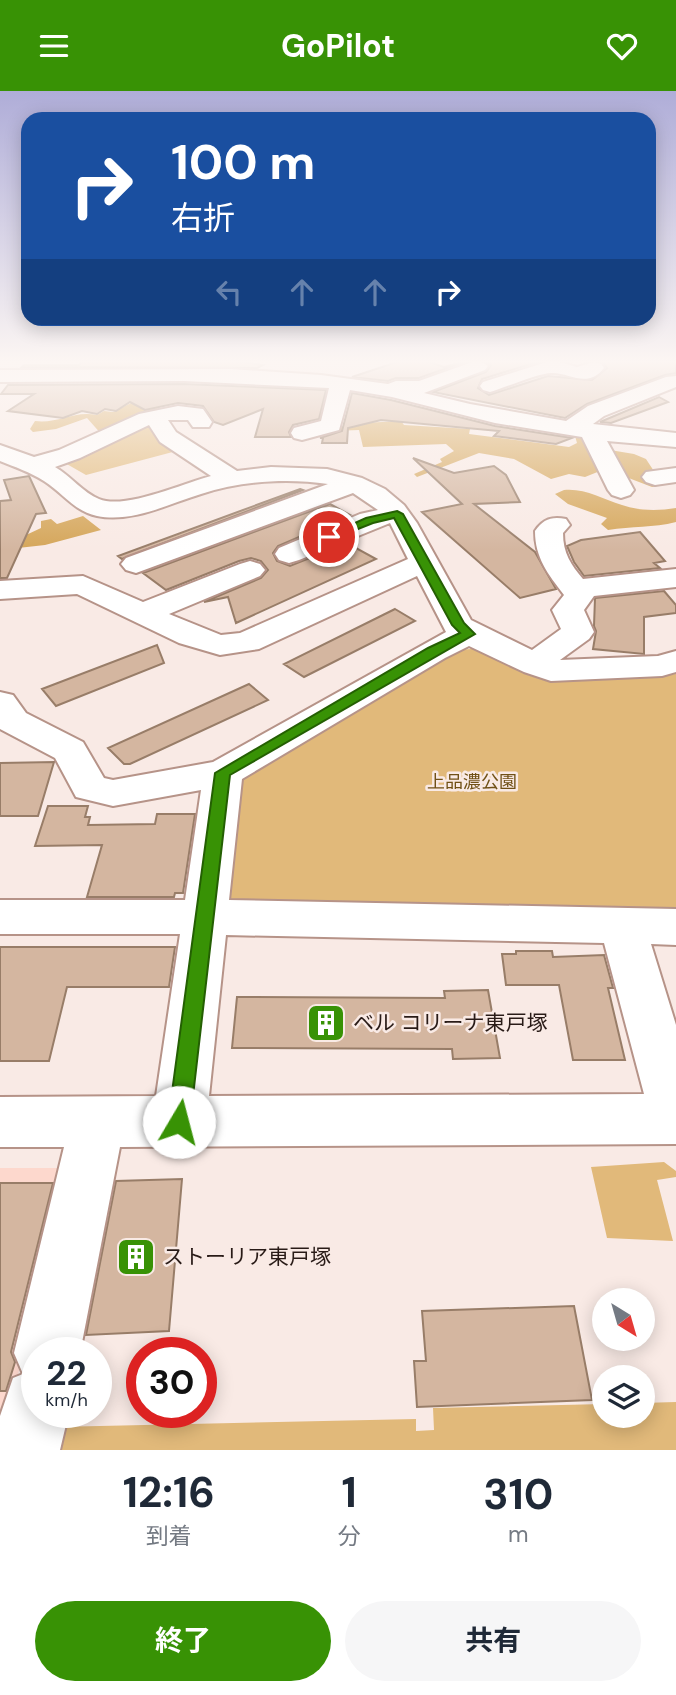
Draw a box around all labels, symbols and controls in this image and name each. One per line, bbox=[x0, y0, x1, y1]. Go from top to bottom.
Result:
text: GoPilot bbox=[281, 25, 395, 67]
icon: menu bbox=[35, 27, 73, 65]
icon: heart bbox=[603, 27, 641, 65]
text: 100 m bbox=[171, 130, 315, 194]
icon: right bbox=[56, 140, 147, 231]
text: 右折 bbox=[171, 197, 235, 239]
icon: left bbox=[210, 273, 248, 311]
icon: ahead bbox=[283, 273, 321, 311]
icon: ahead bbox=[356, 273, 394, 311]
icon: right bbox=[429, 273, 467, 311]
pin bbox=[299, 507, 359, 567]
icon: arrive bbox=[310, 518, 348, 556]
park label: 上品濃公園 bbox=[427, 770, 517, 794]
building icon: ベル コリーナ東戸塚 bbox=[305, 1002, 347, 1044]
place label: ベル コリーナ東戸塚 bbox=[353, 1009, 548, 1037]
position arrow bbox=[142, 1085, 216, 1159]
building icon: ストーリア東戸塚 bbox=[115, 1236, 157, 1278]
place label: ストーリア東戸塚 bbox=[163, 1243, 331, 1271]
north arrow bbox=[592, 1288, 654, 1351]
map controls bbox=[592, 1288, 655, 1428]
speed limit sign: 30 bbox=[126, 1337, 217, 1428]
text: 22 bbox=[46, 1350, 87, 1396]
button: layers bbox=[592, 1365, 655, 1428]
text: km/h bbox=[45, 1388, 88, 1412]
text: 12:16 bbox=[123, 1465, 215, 1520]
text: 1 bbox=[341, 1465, 357, 1520]
text: 310 bbox=[483, 1467, 553, 1522]
text: m bbox=[508, 1519, 529, 1549]
text: 到着 bbox=[146, 1521, 192, 1551]
text: 分 bbox=[338, 1521, 361, 1551]
button: 終了 bbox=[35, 1601, 331, 1681]
button: 共有 bbox=[345, 1601, 641, 1681]

